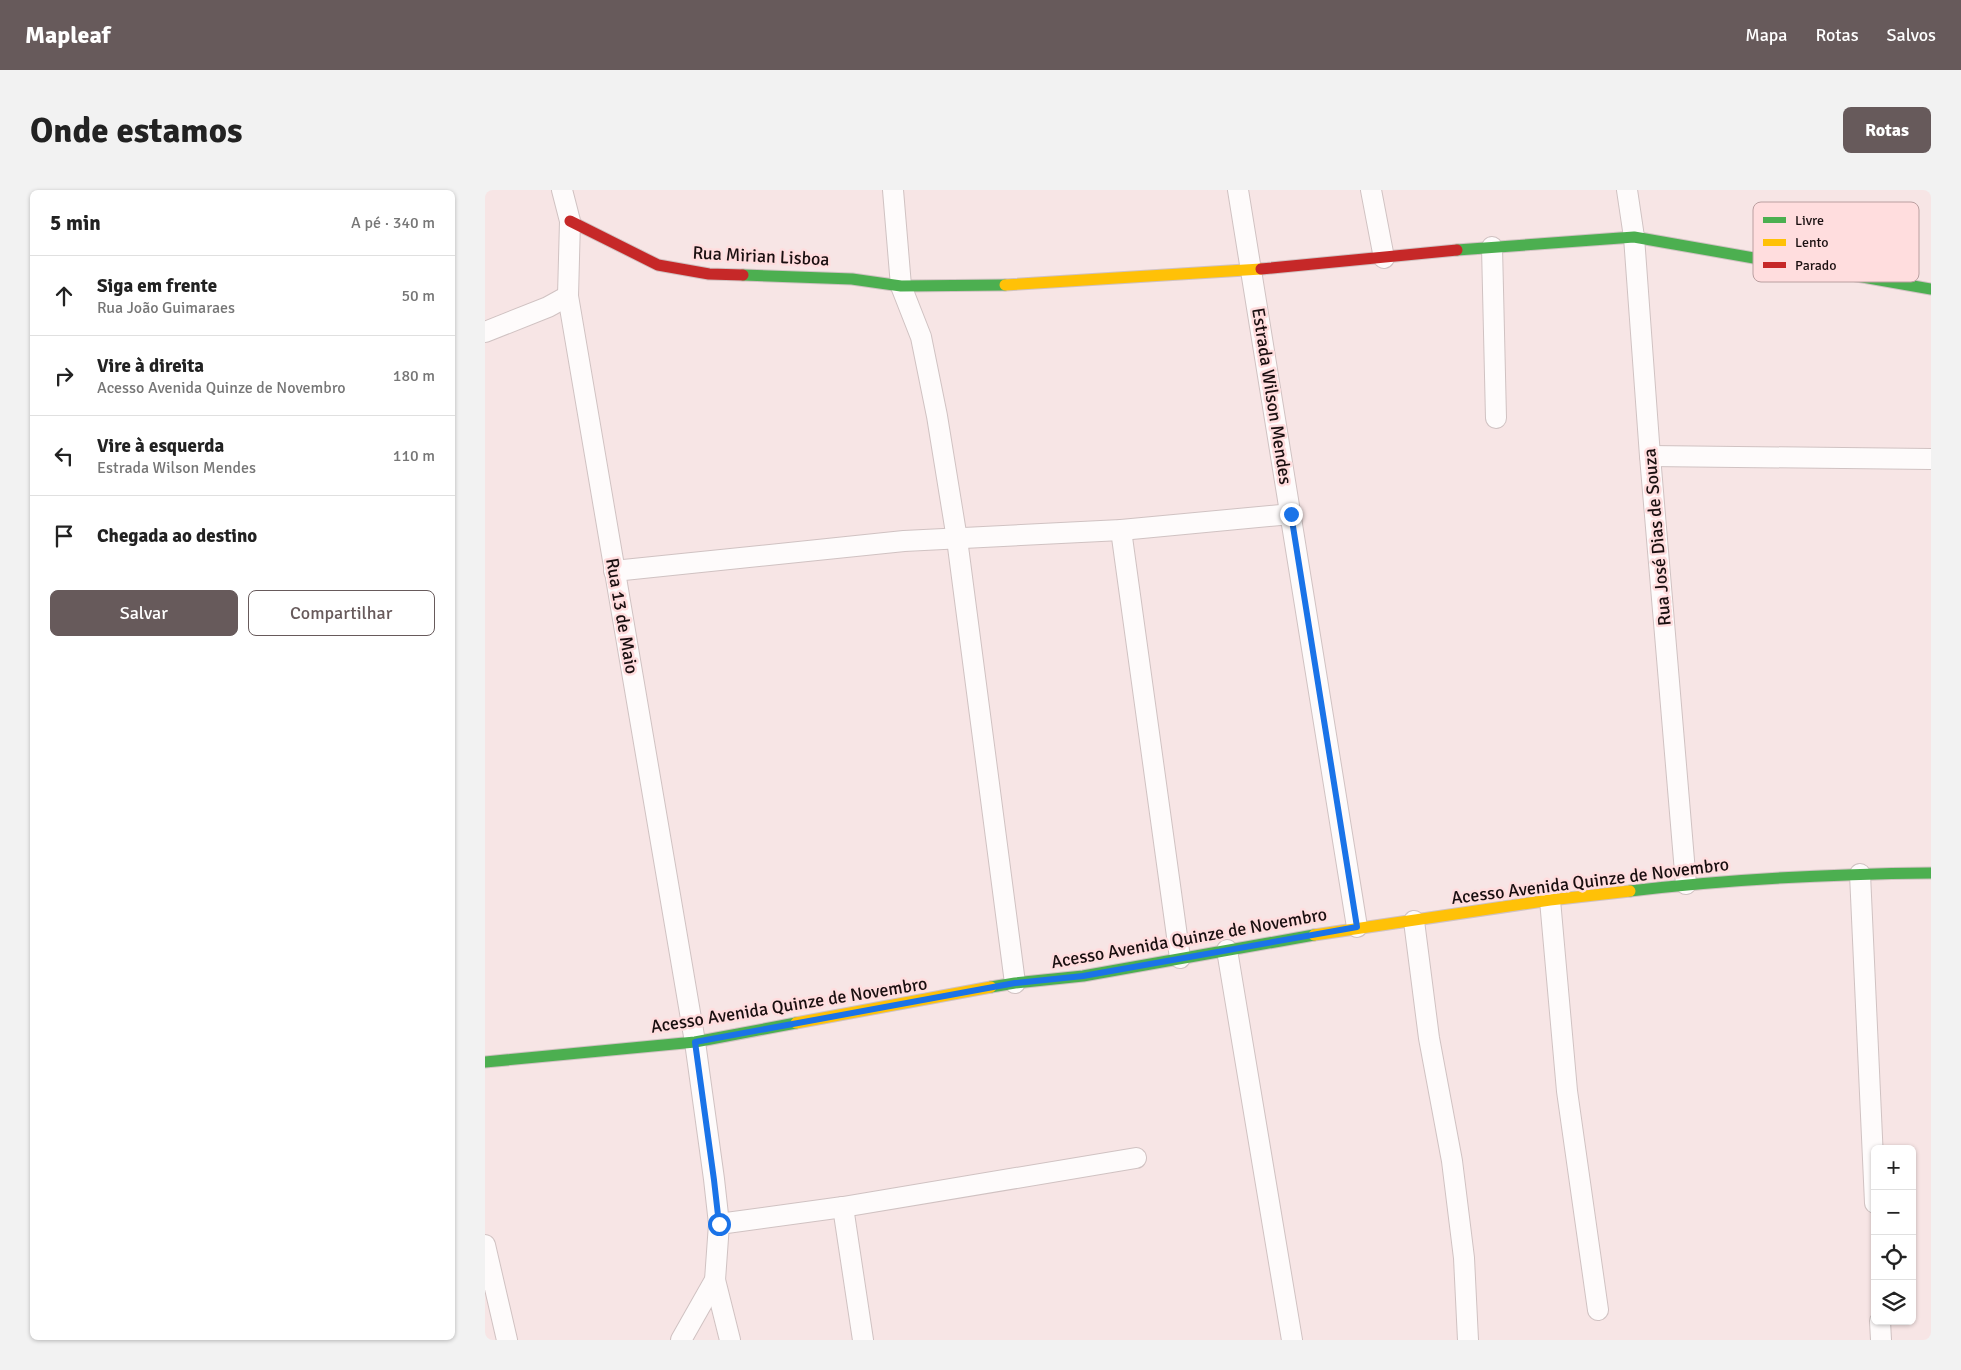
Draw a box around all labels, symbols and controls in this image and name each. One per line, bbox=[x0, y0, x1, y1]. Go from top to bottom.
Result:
text: Mapleaf bbox=[25, 20, 110, 50]
text: Mapa bbox=[1745, 24, 1788, 46]
text: Rotas bbox=[1816, 24, 1859, 46]
text: Salvos bbox=[1887, 24, 1936, 46]
button: Rotas bbox=[1843, 107, 1931, 153]
text: Onde estamos bbox=[30, 109, 242, 152]
legend bbox=[1753, 202, 1919, 282]
text: 5 min bbox=[50, 210, 101, 236]
text: Livre bbox=[1795, 212, 1824, 229]
text: A pé · 340 m bbox=[351, 213, 435, 233]
text: Lento bbox=[1795, 234, 1829, 251]
street label: Rua Mirian Lisboa bbox=[692, 241, 830, 271]
text: Parado bbox=[1795, 257, 1837, 274]
text: Siga em frente bbox=[97, 274, 217, 298]
icon: ahead bbox=[50, 282, 78, 310]
text: 50 m bbox=[401, 286, 435, 306]
text: Rua João Guimaraes bbox=[97, 298, 235, 318]
street label: Estrada Wilson Mendes bbox=[1247, 306, 1297, 486]
text: Vire à direita bbox=[97, 354, 204, 378]
icon: right bbox=[50, 362, 78, 390]
text: 180 m bbox=[393, 366, 435, 386]
text: Acesso Avenida Quinze de Novembro bbox=[97, 378, 346, 398]
text: Vire à esquerda bbox=[97, 434, 224, 458]
icon: left bbox=[50, 442, 78, 470]
text: 110 m bbox=[393, 446, 435, 466]
street label: Rua José Dias de Souza bbox=[1638, 447, 1676, 627]
text: Estrada Wilson Mendes bbox=[97, 458, 256, 478]
route end bbox=[1280, 503, 1303, 526]
icon: arrive bbox=[50, 522, 78, 550]
text: Chegada ao destino bbox=[97, 524, 257, 548]
street label: Rua 13 de Maio bbox=[601, 556, 643, 676]
button: Salvar bbox=[50, 590, 238, 636]
button: Compartilhar bbox=[248, 590, 435, 636]
street label: Acesso Avenida Quinze de Novembro bbox=[1450, 853, 1730, 909]
street label: Acesso Avenida Quinze de Novembro bbox=[1049, 903, 1329, 973]
street label: Acesso Avenida Quinze de Novembro bbox=[649, 972, 929, 1038]
map controls bbox=[1871, 1145, 1916, 1325]
button: + bbox=[1871, 1145, 1916, 1190]
button: − bbox=[1871, 1190, 1916, 1235]
route start bbox=[708, 1213, 731, 1236]
button: locate bbox=[1871, 1235, 1916, 1280]
button: layers bbox=[1871, 1280, 1916, 1325]

